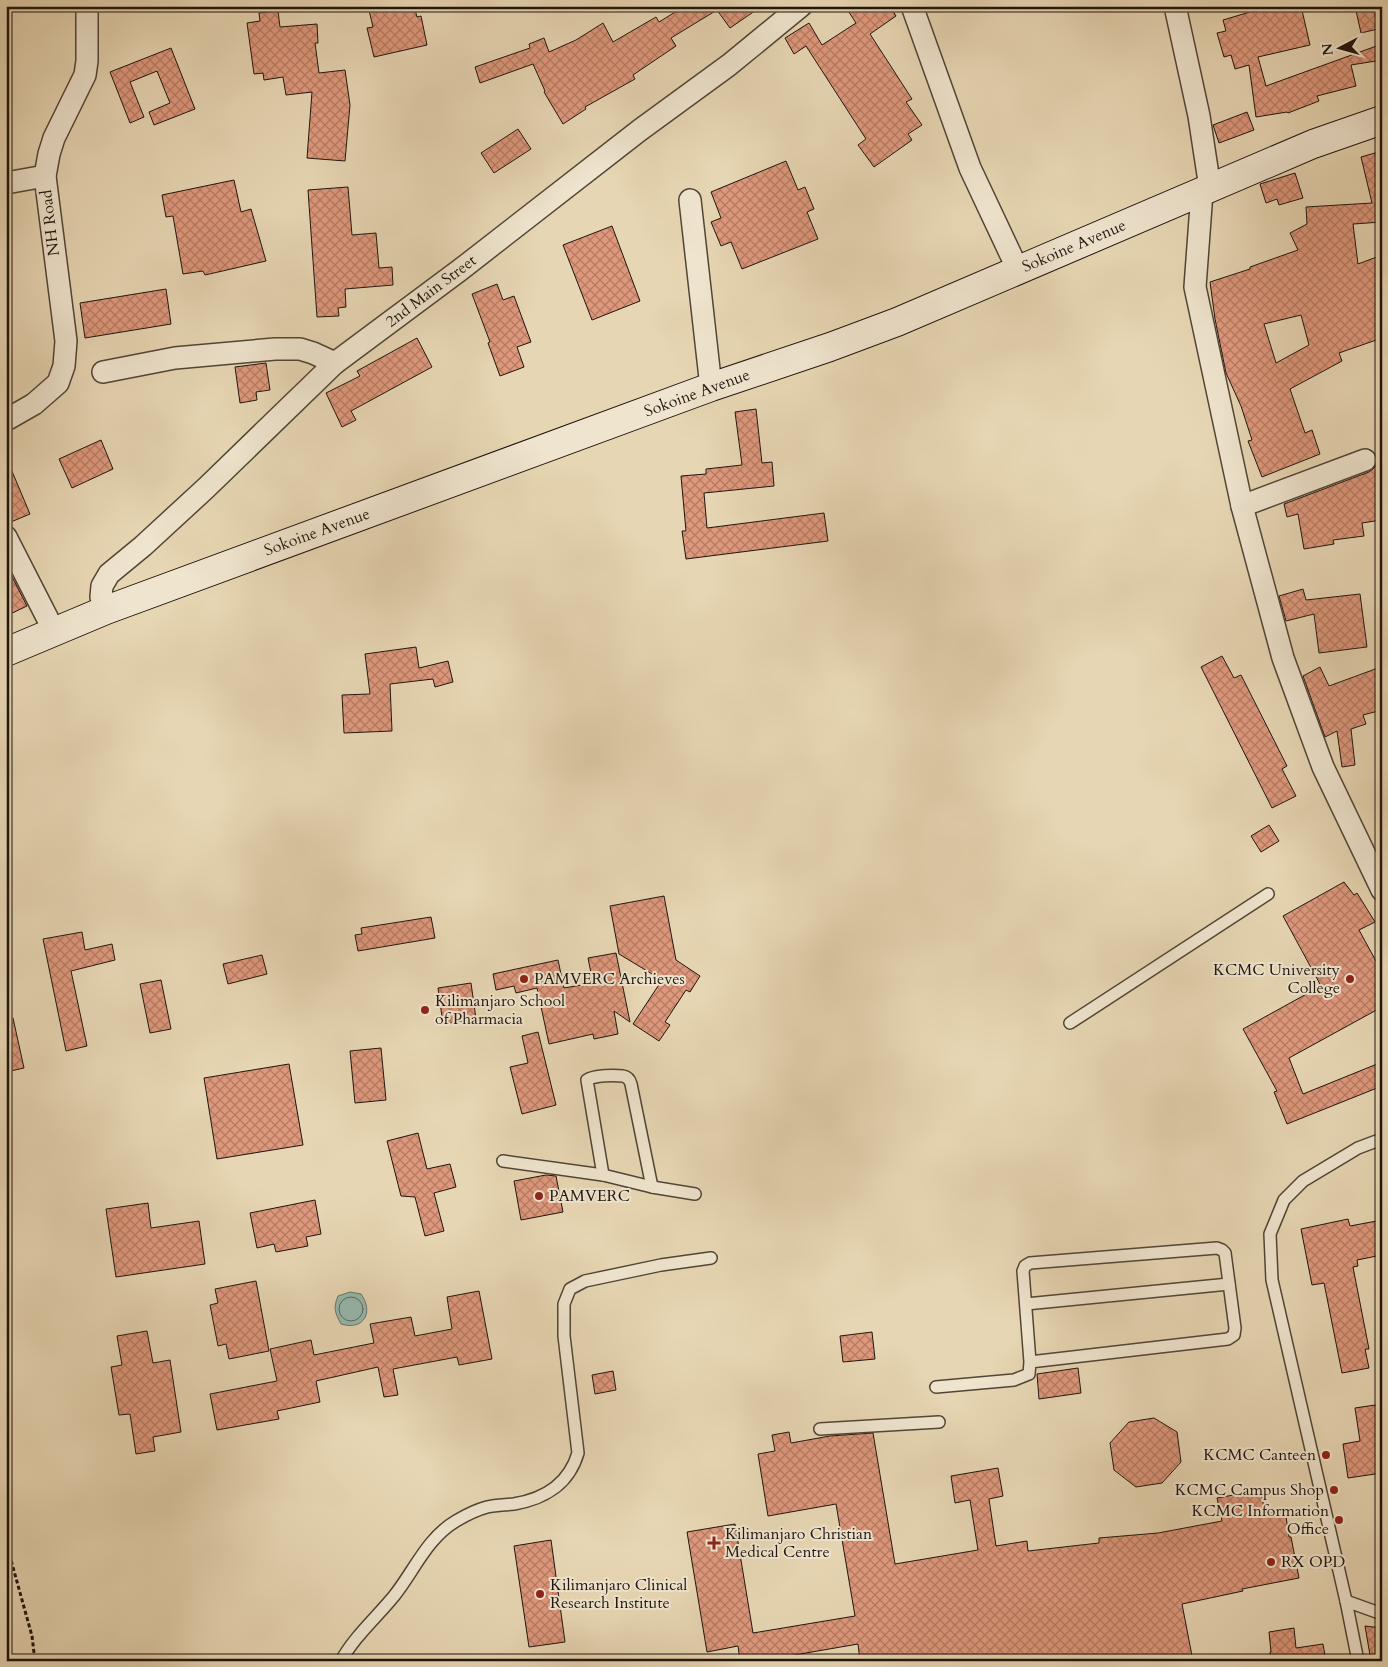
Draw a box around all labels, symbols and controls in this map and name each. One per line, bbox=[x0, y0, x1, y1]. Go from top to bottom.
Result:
north arrow bbox=[1316, 22, 1366, 72]
text: N bbox=[1317, 42, 1338, 56]
street label: NH Road bbox=[35, 188, 65, 257]
street label: Sokoine Avenue bbox=[1019, 214, 1129, 278]
street label: 2nd Main Street bbox=[381, 250, 481, 332]
street label: Sokoine Avenue bbox=[641, 364, 753, 422]
street label: Sokoine Avenue bbox=[261, 503, 373, 561]
place label: KCMC University College bbox=[1213, 959, 1341, 999]
place label: PAMVERC Archieves bbox=[534, 968, 685, 990]
marker: PAMVERC Archieves bbox=[518, 973, 530, 985]
marker: KCMC University College bbox=[1344, 973, 1356, 985]
place label: Kilimanjaro School of Pharmacia bbox=[435, 990, 565, 1030]
marker: Kilimanjaro School of Pharmacia bbox=[419, 1004, 431, 1016]
place label: PAMVERC bbox=[549, 1185, 630, 1207]
marker: PAMVERC bbox=[533, 1190, 545, 1202]
place label: KCMC Canteen bbox=[1203, 1444, 1316, 1466]
marker: KCMC Canteen bbox=[1320, 1449, 1332, 1461]
place label: KCMC Campus Shop bbox=[1175, 1479, 1324, 1501]
marker: KCMC Campus Shop bbox=[1328, 1484, 1340, 1496]
place label: KCMC Information Office bbox=[1192, 1500, 1329, 1540]
marker: KCMC Information Office bbox=[1333, 1514, 1345, 1526]
place label: Kilimanjaro Christian Medical Centre bbox=[725, 1523, 872, 1563]
marker: Kilimanjaro Christian Medical Centre bbox=[707, 1536, 721, 1550]
place label: RX OPD bbox=[1281, 1551, 1345, 1573]
marker: RX OPD bbox=[1265, 1556, 1277, 1568]
place label: Kilimanjaro Clinical Research Institute bbox=[550, 1574, 687, 1614]
marker: Kilimanjaro Clinical Research Institute bbox=[534, 1588, 546, 1600]

